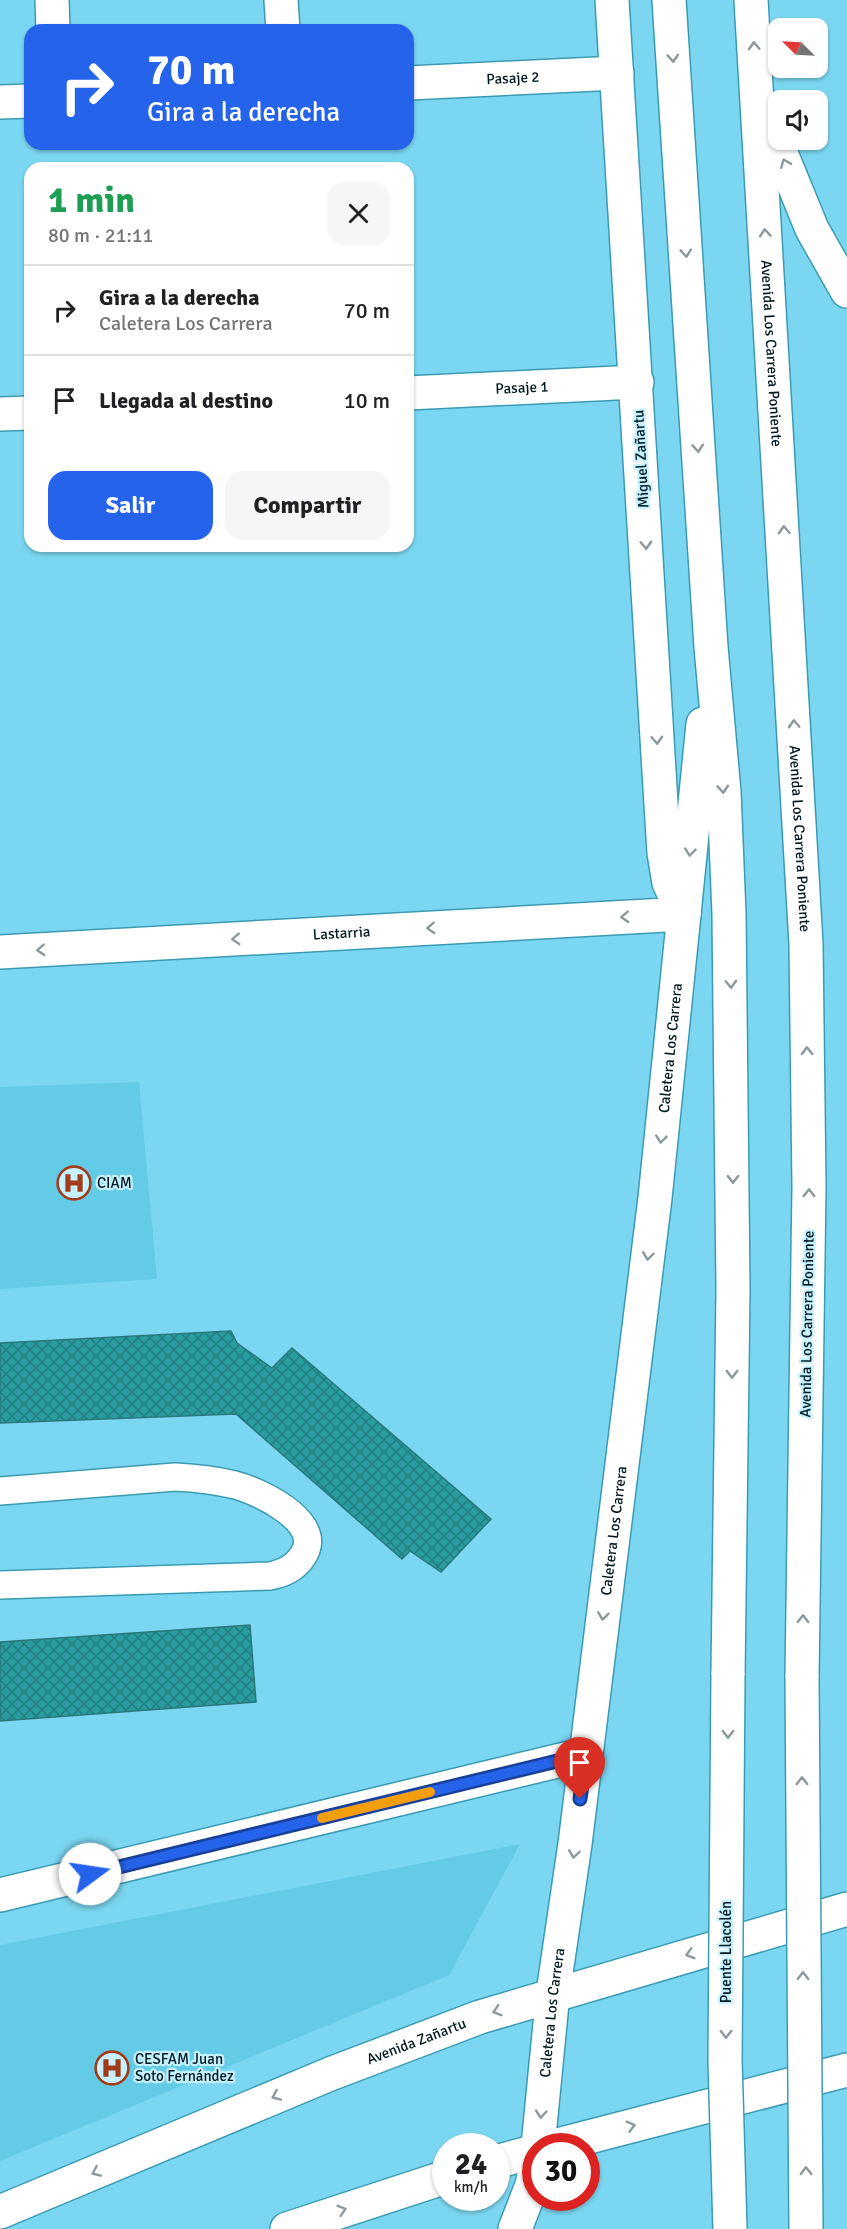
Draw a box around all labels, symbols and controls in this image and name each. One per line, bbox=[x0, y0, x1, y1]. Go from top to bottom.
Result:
north arrow bbox=[768, 18, 828, 78]
map controls bbox=[768, 18, 828, 150]
one-way arrow bbox=[747, 41, 760, 50]
text: 70 m bbox=[147, 45, 236, 96]
icon: right bbox=[48, 48, 126, 126]
one-way arrow bbox=[666, 54, 679, 63]
street label: Pasaje 2 bbox=[486, 68, 540, 88]
button: sound bbox=[768, 90, 828, 150]
text: Gira a la derecha bbox=[147, 96, 340, 129]
one-way arrow bbox=[780, 158, 792, 169]
text: 1 min bbox=[48, 178, 135, 223]
button: close bbox=[327, 182, 390, 245]
text: 80 m · 21:11 bbox=[48, 223, 153, 248]
one-way arrow bbox=[759, 228, 772, 237]
one-way arrow bbox=[679, 249, 692, 258]
street label: Avenida Los Carrera Poniente bbox=[757, 259, 786, 447]
text: Gira a la derecha bbox=[99, 284, 260, 311]
icon: right bbox=[48, 294, 81, 327]
text: 70 m bbox=[344, 297, 390, 324]
text: Caletera Los Carrera bbox=[99, 311, 273, 336]
street label: Pasaje 1 bbox=[495, 377, 549, 398]
icon: arrive bbox=[48, 384, 81, 417]
text: Llegada al destino bbox=[99, 387, 273, 414]
text: 10 m bbox=[344, 387, 390, 414]
street label: Miguel Zañartu bbox=[629, 409, 653, 509]
one-way arrow bbox=[691, 443, 704, 452]
button: Salir bbox=[48, 471, 213, 540]
button: Compartir bbox=[225, 471, 390, 540]
one-way arrow bbox=[777, 525, 790, 534]
one-way arrow bbox=[640, 541, 653, 550]
one-way arrow bbox=[788, 720, 801, 729]
one-way arrow bbox=[651, 735, 664, 744]
street label: Avenida Los Carrera Poniente bbox=[785, 745, 814, 932]
one-way arrow bbox=[716, 785, 729, 794]
one-way arrow bbox=[684, 847, 697, 856]
one-way arrow bbox=[621, 910, 630, 923]
one-way arrow bbox=[426, 921, 435, 934]
street label: Lastarria bbox=[312, 922, 371, 944]
one-way arrow bbox=[232, 932, 241, 945]
one-way arrow bbox=[37, 943, 46, 956]
one-way arrow bbox=[725, 980, 737, 989]
street label: Caletera Los Carrera bbox=[655, 982, 686, 1114]
one-way arrow bbox=[801, 1047, 813, 1056]
one-way arrow bbox=[655, 1135, 668, 1144]
hospital icon: CIAM bbox=[56, 1165, 92, 1201]
place label: CIAM bbox=[97, 1174, 132, 1192]
one-way arrow bbox=[727, 1175, 739, 1184]
one-way arrow bbox=[803, 1188, 815, 1197]
street label: Avenida Los Carrera Poniente bbox=[796, 1230, 818, 1418]
one-way arrow bbox=[642, 1251, 654, 1261]
one-way arrow bbox=[726, 1370, 738, 1379]
street label: Caletera Los Carrera bbox=[597, 1465, 631, 1597]
one-way arrow bbox=[597, 1612, 609, 1621]
one-way arrow bbox=[797, 1614, 809, 1623]
one-way arrow bbox=[722, 1729, 734, 1738]
pin bbox=[554, 1737, 605, 1799]
icon: arrive bbox=[563, 1746, 596, 1779]
one-way arrow bbox=[796, 1776, 808, 1785]
position arrow bbox=[58, 1842, 122, 1906]
one-way arrow bbox=[568, 1850, 580, 1859]
street label: Puente Llacolén bbox=[717, 1901, 735, 2003]
street label: Caletera Los Carrera bbox=[536, 1947, 569, 2078]
one-way arrow bbox=[685, 1947, 696, 1959]
one-way arrow bbox=[797, 1971, 809, 1980]
one-way arrow bbox=[492, 2004, 503, 2016]
street label: Avenida Zañartu bbox=[364, 2014, 469, 2068]
one-way arrow bbox=[719, 2029, 732, 2038]
hospital icon: CESFAM Juan Soto Fernández bbox=[94, 2050, 130, 2086]
place label: CESFAM Juan Soto Fernández bbox=[135, 2050, 234, 2085]
one-way arrow bbox=[271, 2089, 282, 2101]
one-way arrow bbox=[535, 2110, 548, 2119]
one-way arrow bbox=[626, 2121, 636, 2134]
speed limit sign: 30 bbox=[522, 2133, 600, 2211]
text: 24 bbox=[455, 2146, 487, 2183]
one-way arrow bbox=[91, 2165, 102, 2177]
one-way arrow bbox=[800, 2166, 812, 2175]
text: km/h bbox=[454, 2178, 488, 2196]
one-way arrow bbox=[336, 2204, 347, 2217]

